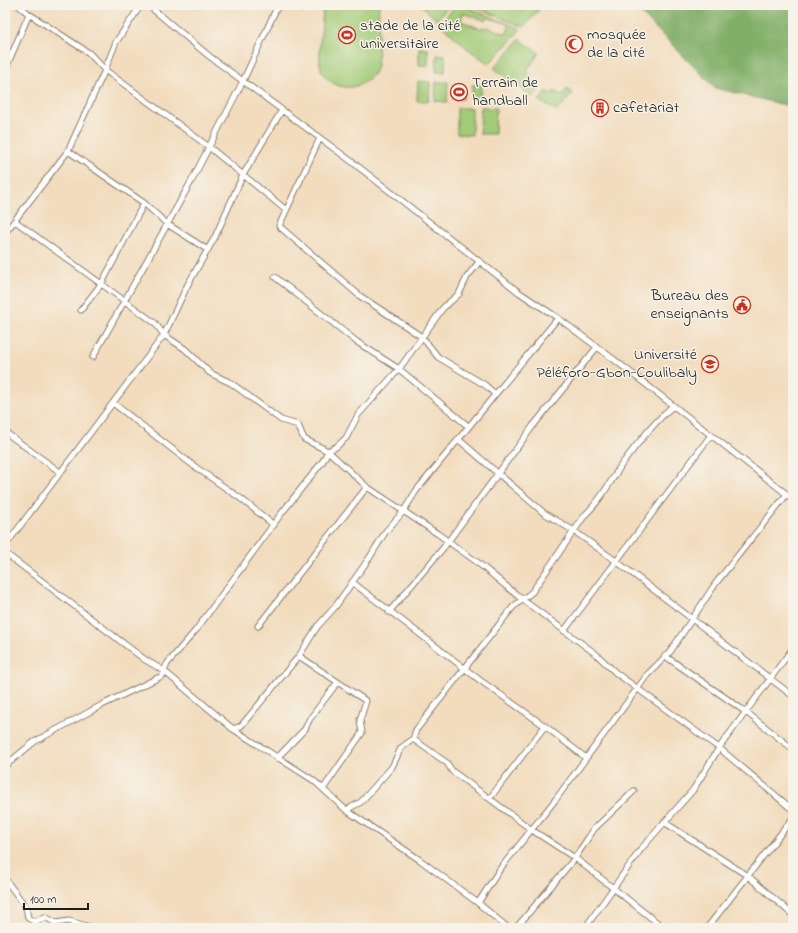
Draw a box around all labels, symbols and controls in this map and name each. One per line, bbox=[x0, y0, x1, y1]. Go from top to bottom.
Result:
place label: stade de la cité universitaire bbox=[360, 14, 461, 56]
place label: mosquée de la cité bbox=[587, 23, 647, 65]
sports icon: stade de la cité universitaire bbox=[337, 25, 357, 45]
mosque icon: mosquée de la cité bbox=[564, 34, 584, 54]
place label: Terrain de handball bbox=[472, 71, 539, 113]
sports icon: Terrain de handball bbox=[449, 82, 469, 102]
place label: cafetariat bbox=[613, 96, 680, 120]
building icon: cafetariat bbox=[590, 98, 610, 118]
place label: Bureau des enseignants bbox=[650, 284, 729, 326]
public building icon: Bureau des enseignants bbox=[732, 295, 752, 315]
place label: Université Péléforo-Gbon-Coulibaly bbox=[536, 343, 698, 385]
school or university icon: Université Péléforo-Gbon-Coulibaly bbox=[700, 354, 720, 374]
scale bar bbox=[24, 885, 88, 911]
text: 100 m bbox=[30, 891, 57, 909]

